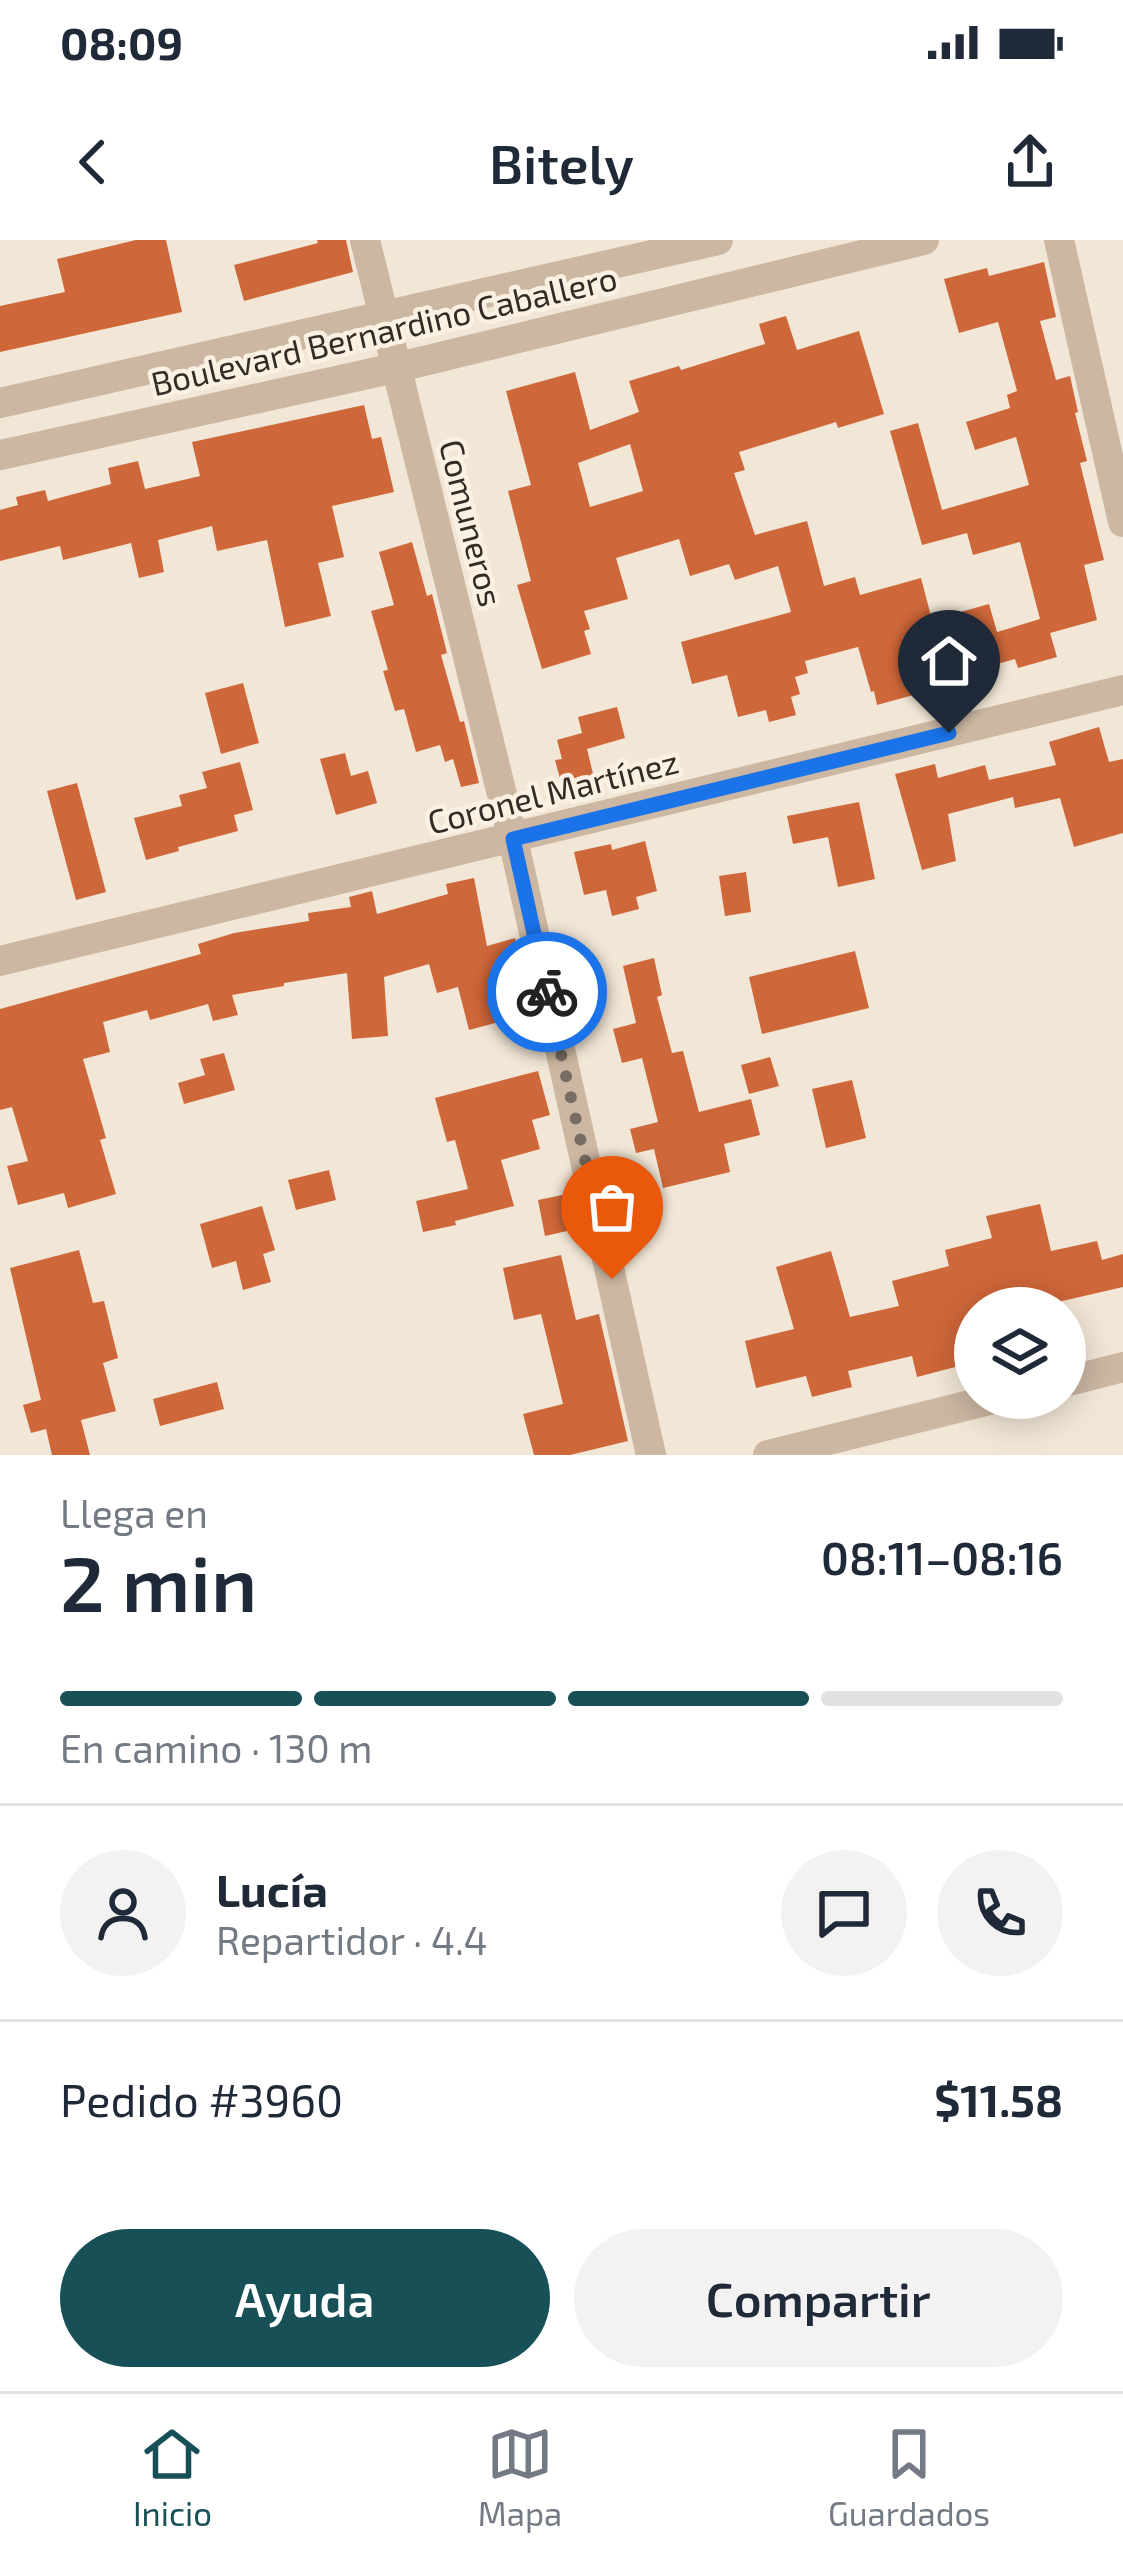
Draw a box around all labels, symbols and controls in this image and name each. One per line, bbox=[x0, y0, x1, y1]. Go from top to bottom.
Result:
text: 08:09 bbox=[60, 15, 183, 69]
icon: back bbox=[60, 129, 126, 195]
icon: share bbox=[997, 129, 1063, 195]
text: Bitely bbox=[489, 130, 634, 195]
street label: Boulevard Bernardino Caballero bbox=[147, 257, 621, 403]
street label: Comuneros bbox=[432, 435, 512, 610]
pin bbox=[898, 610, 1000, 733]
icon: home bbox=[916, 628, 982, 694]
street label: Coronel Martínez bbox=[423, 741, 682, 842]
courier bbox=[487, 932, 607, 1052]
icon: bike bbox=[514, 959, 580, 1025]
pin bbox=[561, 1156, 663, 1279]
icon: bag bbox=[579, 1174, 645, 1240]
map controls bbox=[954, 1287, 1086, 1419]
button: layers bbox=[954, 1287, 1086, 1419]
text: Llega en bbox=[60, 1489, 208, 1536]
text: 08:11–08:16 bbox=[821, 1530, 1063, 1584]
text: 2 min bbox=[60, 1534, 257, 1628]
text: En camino · 130 m bbox=[60, 1724, 373, 1771]
button: person bbox=[60, 1850, 186, 1976]
button: chat bbox=[781, 1850, 907, 1976]
button: phone bbox=[937, 1850, 1063, 1976]
text: Lucía bbox=[216, 1862, 328, 1916]
text: Repartidor · 4.4 bbox=[216, 1916, 488, 1963]
text: Pedido #3960 bbox=[60, 2072, 343, 2126]
text: $11.58 bbox=[934, 2072, 1063, 2126]
button: Ayuda bbox=[60, 2229, 550, 2367]
button: Compartir bbox=[574, 2229, 1063, 2367]
tab: Inicio bbox=[133, 2421, 212, 2533]
tab: Mapa bbox=[478, 2421, 562, 2533]
tab: Guardados bbox=[828, 2421, 990, 2533]

